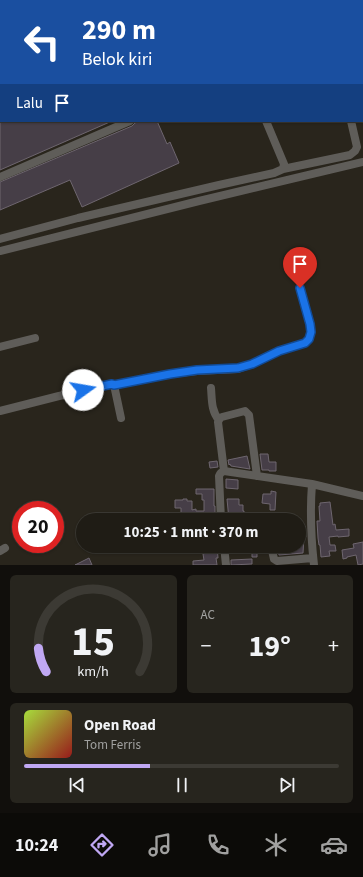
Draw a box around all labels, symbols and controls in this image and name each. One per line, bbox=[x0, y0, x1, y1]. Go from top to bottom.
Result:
text: 290 m bbox=[82, 10, 156, 50]
icon: left bbox=[16, 16, 68, 68]
text: Belok kiri bbox=[82, 47, 152, 72]
icon: arrive bbox=[51, 92, 73, 114]
text: Lalu bbox=[16, 93, 43, 114]
pin bbox=[283, 247, 317, 288]
icon: arrive bbox=[289, 253, 311, 275]
position arrow bbox=[62, 369, 104, 411]
speed limit sign: 20 bbox=[12, 501, 64, 553]
text: 10:25 · 1 mnt · 370 m bbox=[124, 522, 258, 543]
text: AC bbox=[201, 606, 215, 624]
text: 15 bbox=[71, 612, 115, 672]
text: 19° bbox=[248, 625, 291, 668]
text: − bbox=[201, 630, 211, 662]
text: + bbox=[328, 630, 339, 662]
text: km/h bbox=[77, 661, 109, 682]
text: Open Road bbox=[84, 715, 156, 736]
text: Tom Ferris bbox=[84, 736, 141, 754]
icon: previous bbox=[66, 774, 88, 796]
icon: pause bbox=[171, 774, 193, 796]
icon: next bbox=[276, 774, 298, 796]
icon: directions bbox=[88, 831, 116, 859]
icon: music bbox=[146, 831, 174, 859]
icon: phone bbox=[204, 831, 232, 859]
icon: climate bbox=[262, 831, 290, 859]
icon: car bbox=[320, 831, 348, 859]
text: 10:24 bbox=[15, 833, 58, 858]

